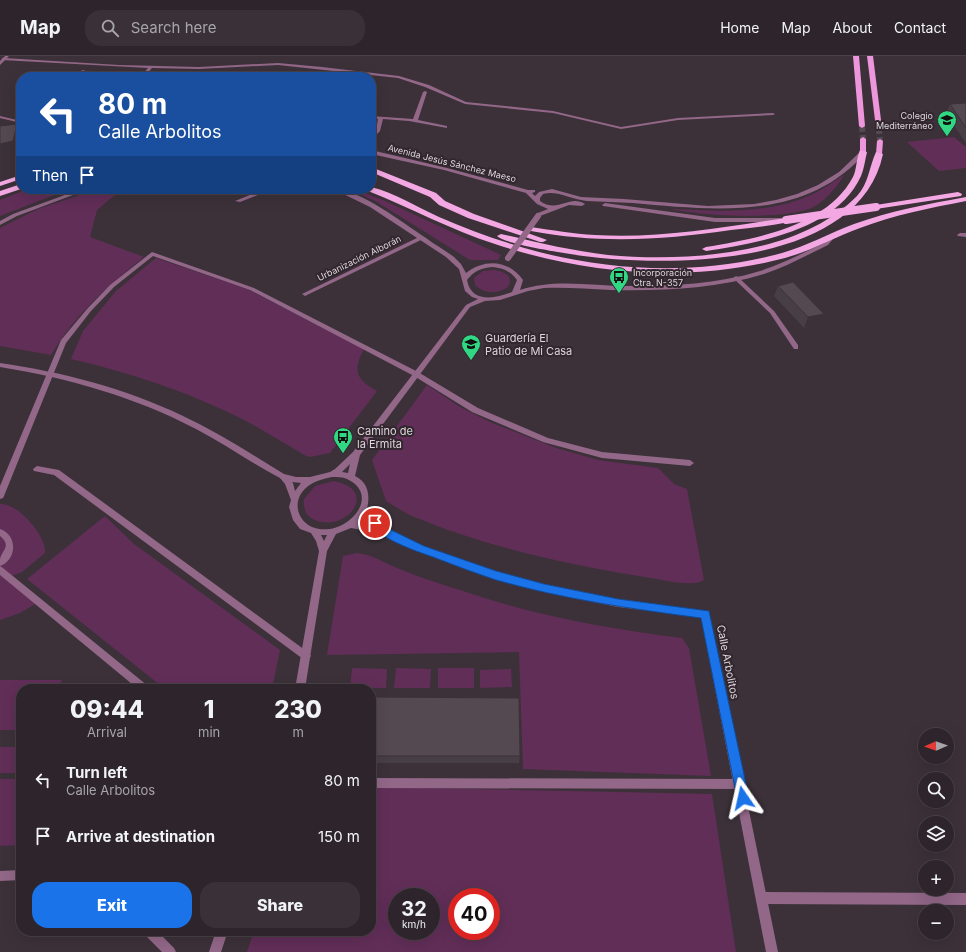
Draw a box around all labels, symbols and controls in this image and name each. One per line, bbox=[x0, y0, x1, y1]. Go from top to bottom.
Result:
search box bbox=[85, 10, 365, 46]
text: Map bbox=[20, 16, 61, 39]
icon: search bbox=[99, 17, 121, 39]
text: Search here bbox=[131, 18, 216, 37]
text: Home bbox=[720, 19, 759, 36]
text: Map bbox=[781, 19, 811, 36]
text: About bbox=[833, 19, 872, 36]
text: Contact bbox=[894, 19, 946, 36]
text: 80 m bbox=[98, 87, 167, 121]
icon: left bbox=[32, 88, 84, 140]
school or university icon: Colegio Mediterráneo bbox=[936, 109, 958, 137]
place label: Colegio Mediterráneo bbox=[876, 110, 933, 131]
text: Calle Arbolitos bbox=[98, 121, 222, 142]
street label: Avenida Jesús Sánchez Maeso bbox=[387, 142, 517, 184]
icon: arrive bbox=[76, 164, 98, 186]
text: Then bbox=[32, 166, 68, 185]
street label: Urbanización Alborán bbox=[315, 233, 403, 283]
bus stop icon: Incorporación Ctra. N-357 bbox=[608, 266, 630, 294]
place label: Incorporación Ctra. N-357 bbox=[633, 267, 692, 288]
place label: Guardería El Patio de Mi Casa bbox=[485, 331, 572, 358]
school or university icon: Guardería El Patio de Mi Casa bbox=[460, 333, 482, 361]
place label: Camino de la Ermita bbox=[357, 424, 413, 451]
bus stop icon: Camino de la Ermita bbox=[332, 426, 354, 454]
pin bbox=[358, 506, 392, 540]
icon: arrive bbox=[364, 512, 386, 534]
street label: Calle Arbolitos bbox=[714, 624, 742, 701]
text: 09:44 bbox=[70, 695, 144, 724]
text: 1 bbox=[204, 695, 214, 724]
text: 230 bbox=[274, 695, 322, 724]
text: Arrival bbox=[87, 724, 127, 740]
text: min bbox=[198, 724, 220, 740]
text: m bbox=[292, 724, 304, 740]
north arrow bbox=[918, 728, 954, 764]
map controls bbox=[918, 728, 954, 940]
text: Turn left bbox=[66, 763, 127, 782]
icon: left bbox=[32, 769, 54, 791]
text: 80 m bbox=[324, 771, 360, 790]
button: search bbox=[918, 772, 954, 808]
position arrow bbox=[722, 777, 764, 819]
text: Calle Arbolitos bbox=[66, 782, 155, 798]
button: layers bbox=[918, 816, 954, 852]
icon: arrive bbox=[32, 825, 54, 847]
text: Arrive at destination bbox=[66, 827, 215, 846]
text: 150 m bbox=[318, 827, 360, 846]
button: + bbox=[918, 860, 954, 896]
button: Exit bbox=[32, 882, 192, 928]
button: Share bbox=[200, 882, 360, 928]
speed limit sign: 40 bbox=[448, 888, 500, 940]
text: 32 bbox=[401, 897, 427, 921]
button: − bbox=[918, 904, 954, 940]
text: km/h bbox=[402, 918, 426, 930]

